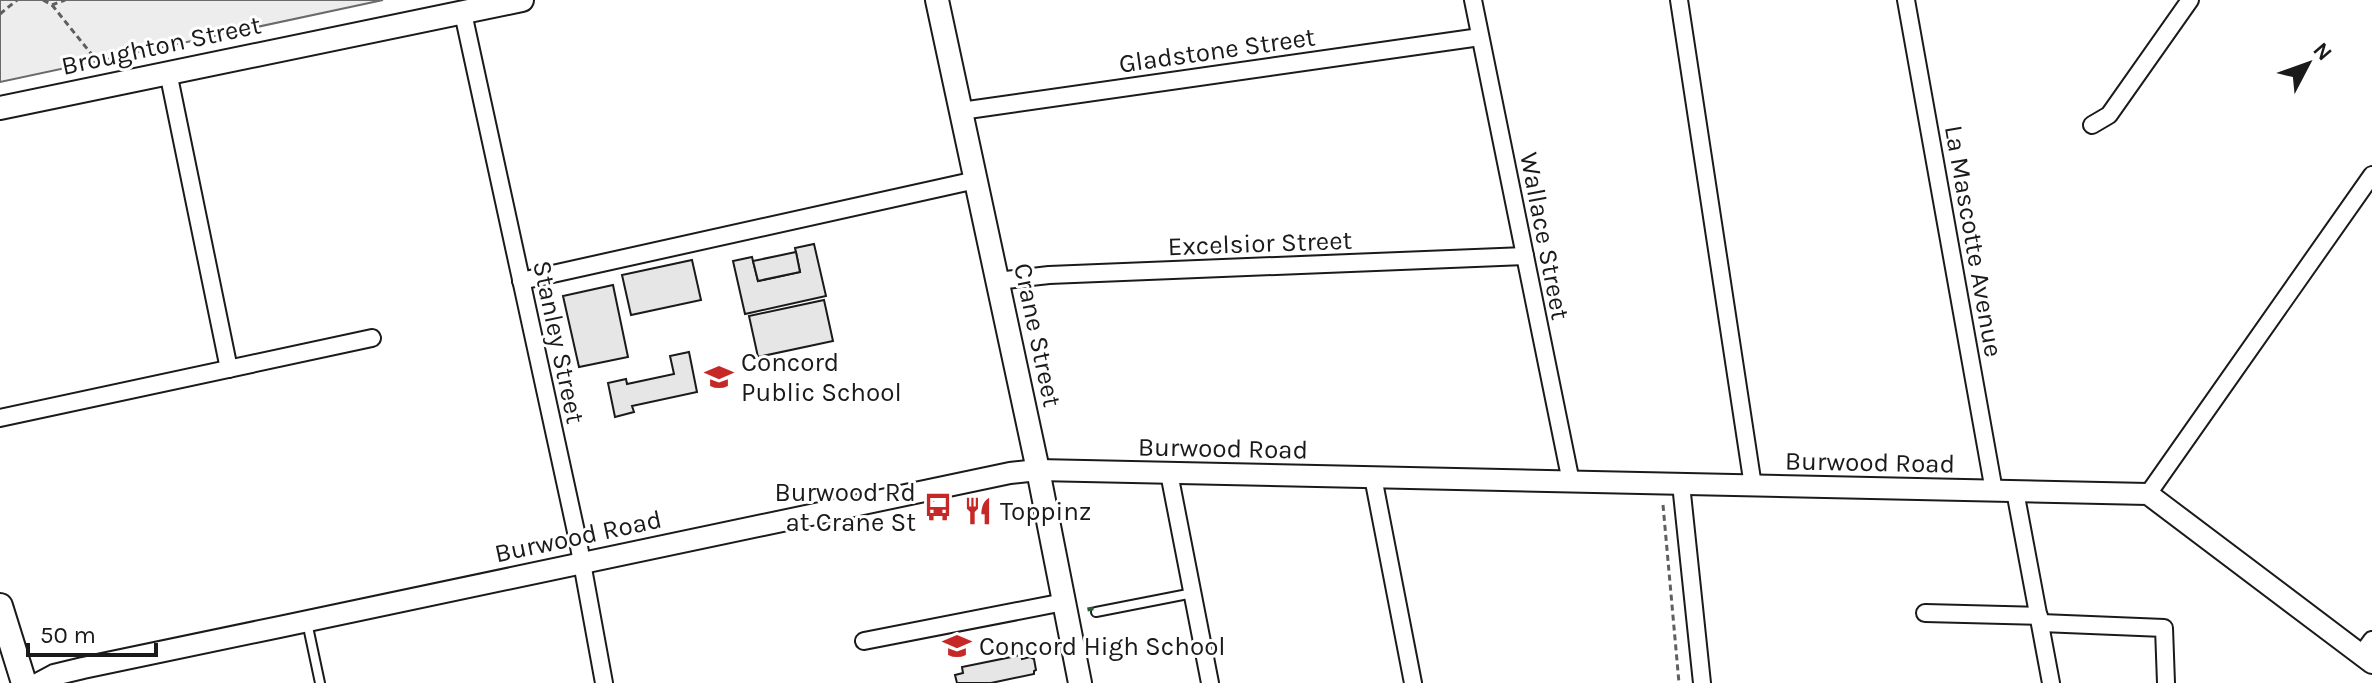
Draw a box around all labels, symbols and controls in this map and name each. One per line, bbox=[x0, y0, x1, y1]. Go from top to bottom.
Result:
street label: Broughton Street bbox=[59, 9, 264, 82]
street label: Gladstone Street bbox=[1117, 21, 1317, 80]
north arrow bbox=[2268, 24, 2348, 104]
text: N bbox=[2307, 37, 2337, 66]
street label: La Mascotte Avenue bbox=[1938, 123, 2009, 359]
street label: Wallace Street bbox=[1513, 150, 1576, 323]
street label: Excelsior Street bbox=[1167, 225, 1353, 262]
street label: Stanley Street bbox=[526, 258, 591, 427]
street label: Crane Street bbox=[1007, 260, 1068, 410]
place label: Concord Public School bbox=[741, 347, 902, 408]
school or university icon: Concord Public School bbox=[704, 362, 734, 392]
street label: Burwood Road bbox=[1138, 432, 1308, 465]
street label: Burwood Road bbox=[1785, 446, 1955, 479]
place label: Burwood Rd at Crane St bbox=[775, 477, 916, 538]
bus stop icon: Burwood Rd at Crane St bbox=[923, 492, 953, 522]
restaurant icon: Toppinz bbox=[963, 496, 993, 526]
place label: Toppinz bbox=[1000, 496, 1091, 527]
street label: Burwood Road bbox=[492, 504, 664, 569]
scale bar bbox=[28, 607, 156, 657]
text: 50 m bbox=[40, 621, 96, 649]
school or university icon: Concord High School bbox=[942, 631, 972, 661]
place label: Concord High School bbox=[979, 631, 1226, 662]

